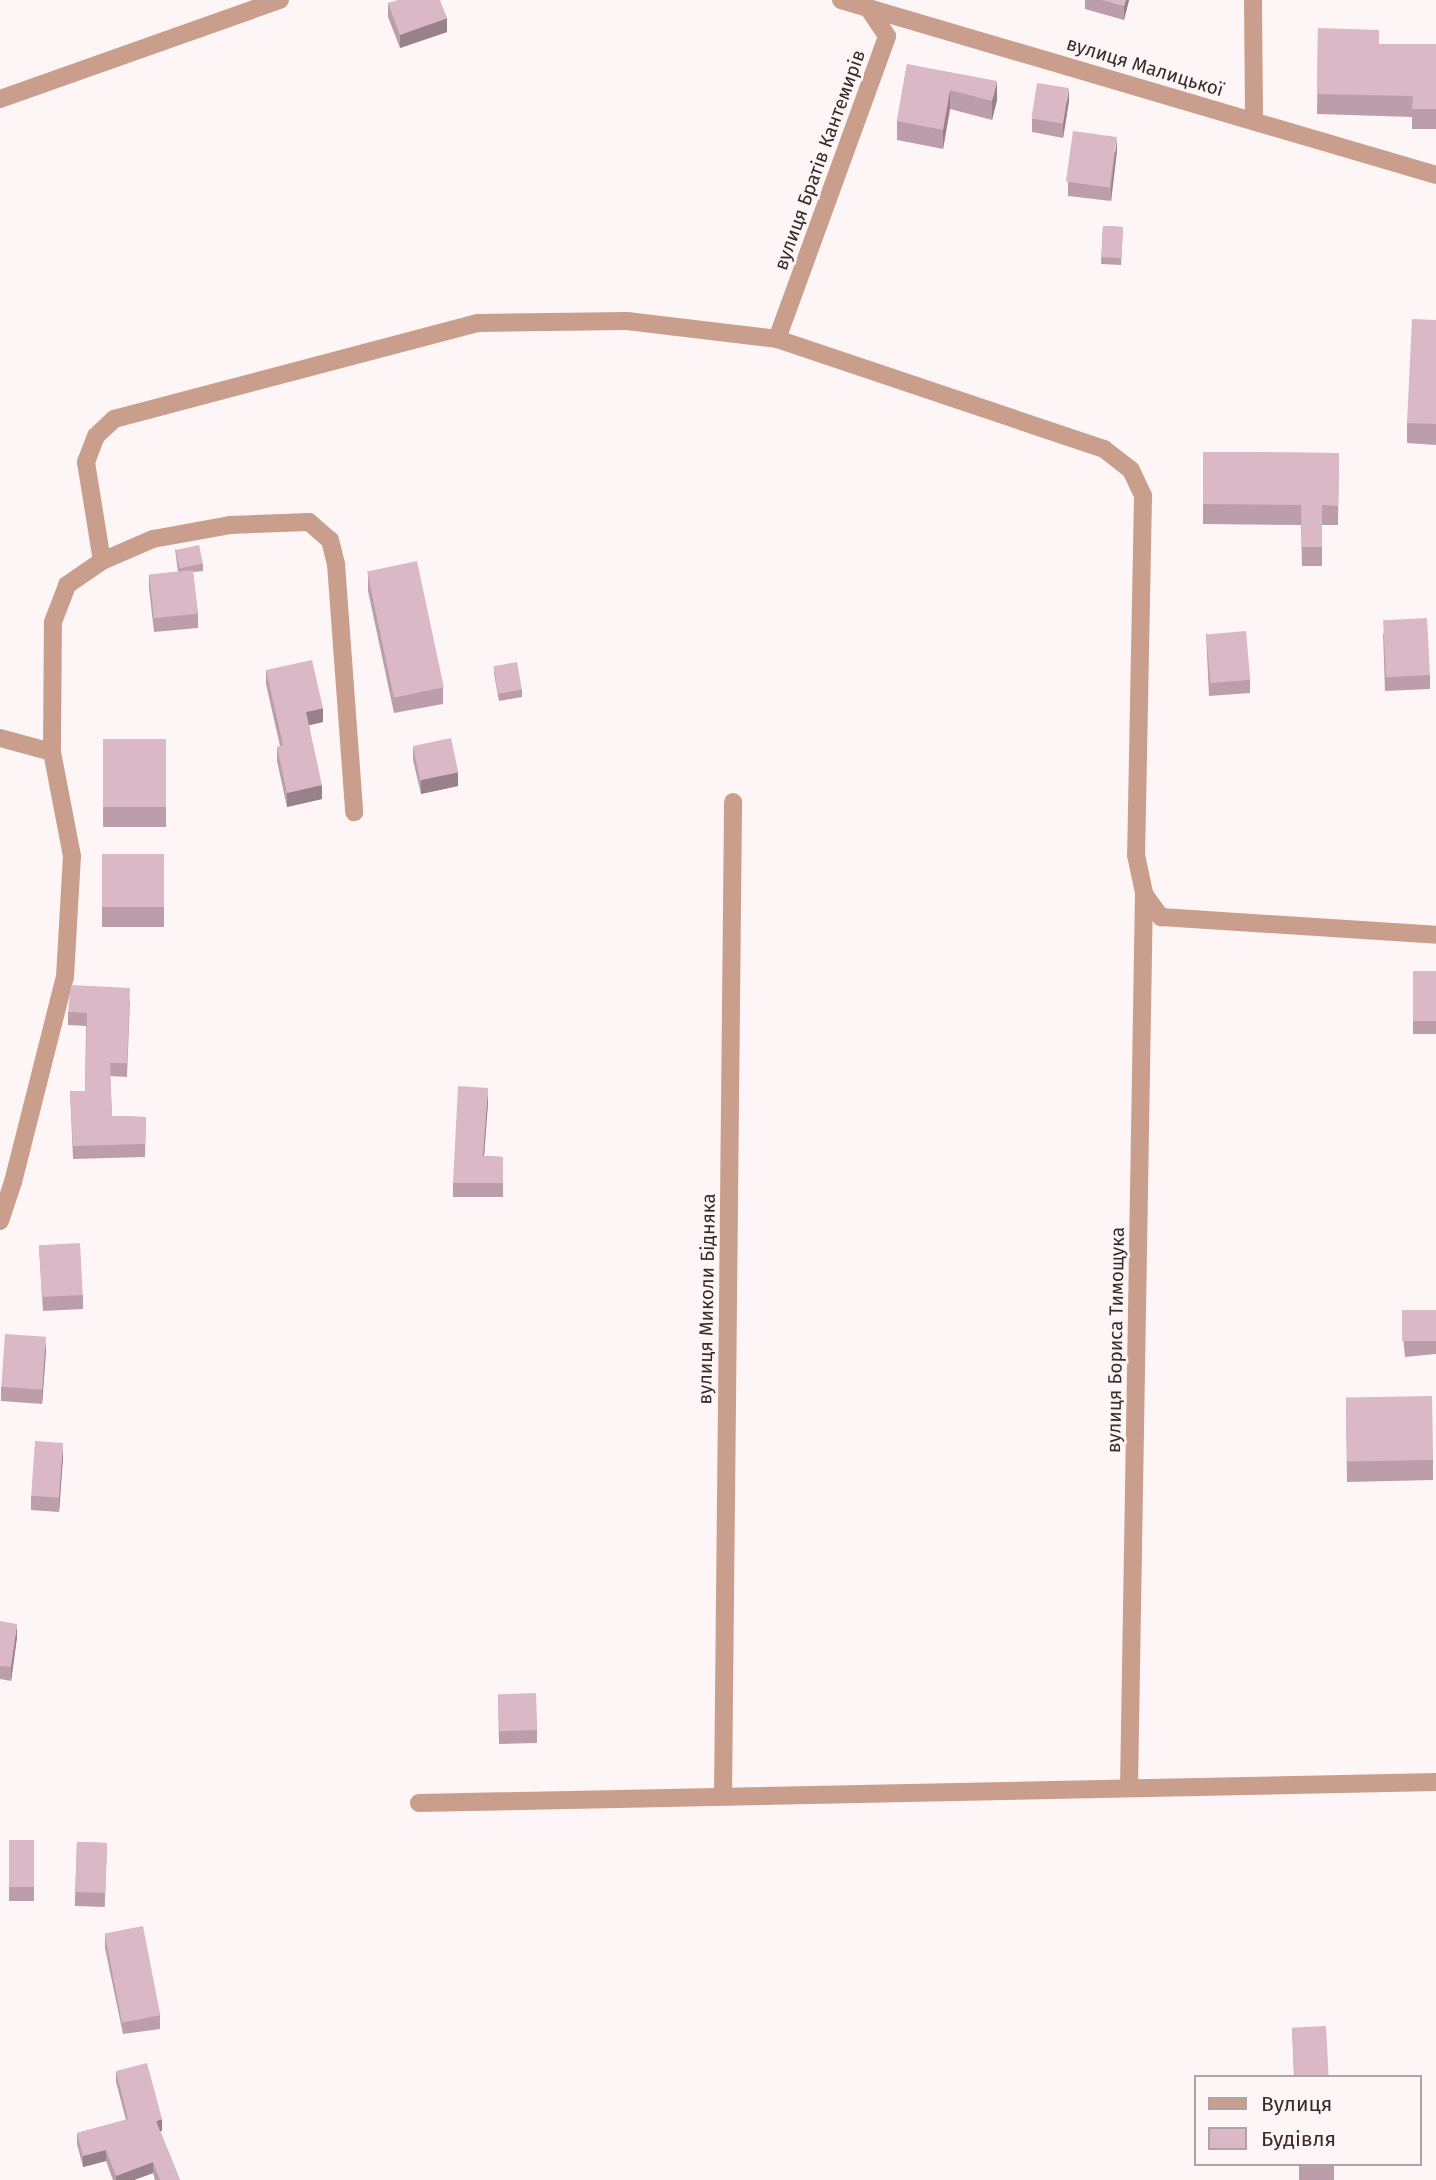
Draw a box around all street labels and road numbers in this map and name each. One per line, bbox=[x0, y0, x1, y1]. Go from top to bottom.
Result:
street label: вулиця Малицької bbox=[1064, 32, 1226, 102]
street label: вулиця Братів Кантемирів bbox=[769, 47, 871, 273]
street label: вулиця Миколи Бідняка bbox=[694, 1193, 720, 1405]
street label: вулиця Бориса Тимощука bbox=[1103, 1227, 1129, 1453]

